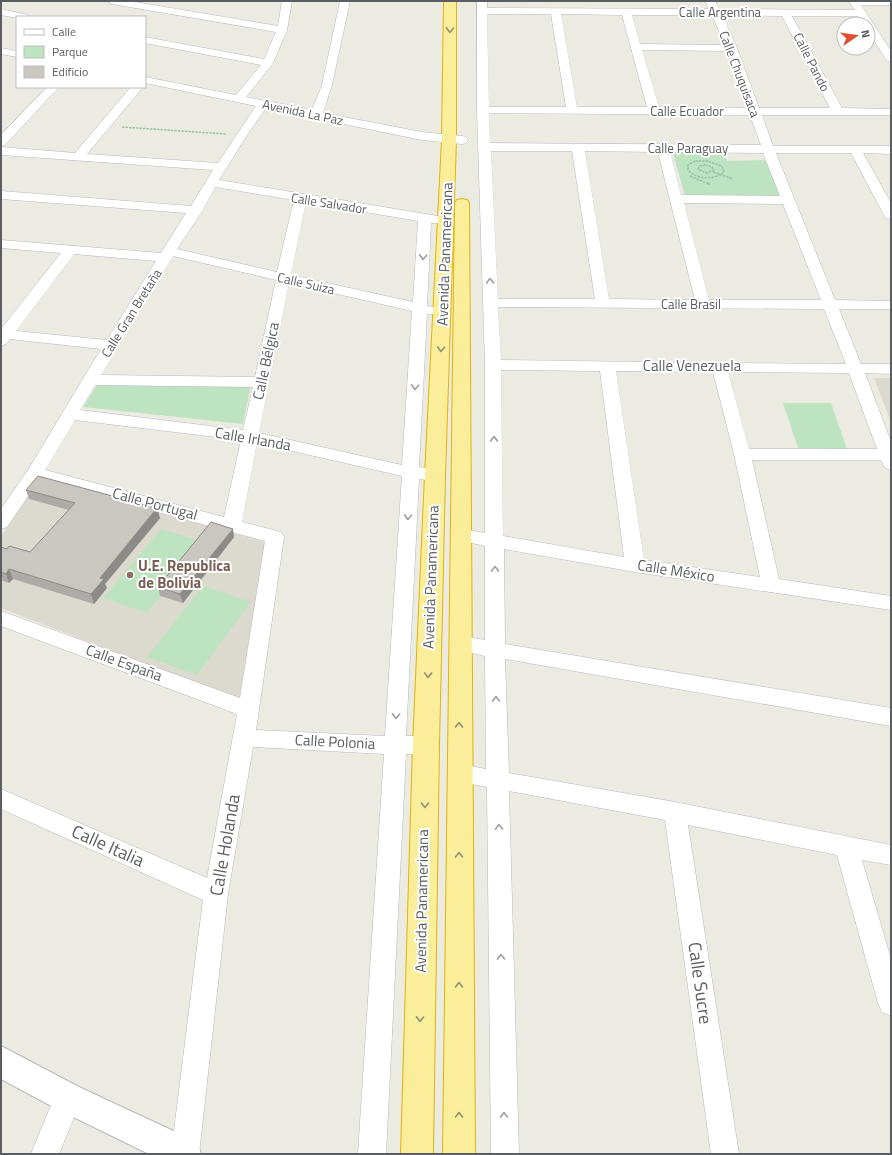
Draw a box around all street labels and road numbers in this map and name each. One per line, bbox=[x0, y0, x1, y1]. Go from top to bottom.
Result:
street label: Calle Argentina bbox=[679, 2, 762, 22]
street label: Calle Chuquisaca bbox=[714, 28, 766, 121]
street label: Calle Pando bbox=[789, 29, 835, 95]
street label: Avenida La Paz bbox=[261, 94, 345, 130]
street label: Calle Ecuador bbox=[650, 101, 724, 121]
street label: Calle Paraguay bbox=[648, 138, 728, 158]
street label: Avenida Panamericana bbox=[431, 181, 459, 326]
street label: Calle Salvador bbox=[290, 187, 369, 219]
street label: Calle Gran Bretaña bbox=[96, 264, 167, 361]
street label: Calle Suiza bbox=[275, 267, 337, 299]
street label: Calle Brasil bbox=[661, 294, 721, 314]
street label: Calle Bélgica bbox=[246, 319, 285, 402]
street label: Calle Venezuela bbox=[643, 354, 742, 377]
street label: Calle Irlanda bbox=[213, 421, 293, 457]
street label: Calle Portugal bbox=[110, 481, 200, 526]
street label: Avenida Panamericana bbox=[417, 504, 445, 649]
street label: Calle México bbox=[636, 553, 716, 588]
street label: Calle España bbox=[83, 638, 166, 687]
street label: Calle Polonia bbox=[294, 728, 376, 755]
street label: Calle Holanda bbox=[202, 792, 247, 898]
street label: Calle Italia bbox=[68, 818, 149, 874]
street label: Avenida Panamericana bbox=[409, 829, 434, 973]
street label: Calle Sucre bbox=[681, 940, 720, 1026]

